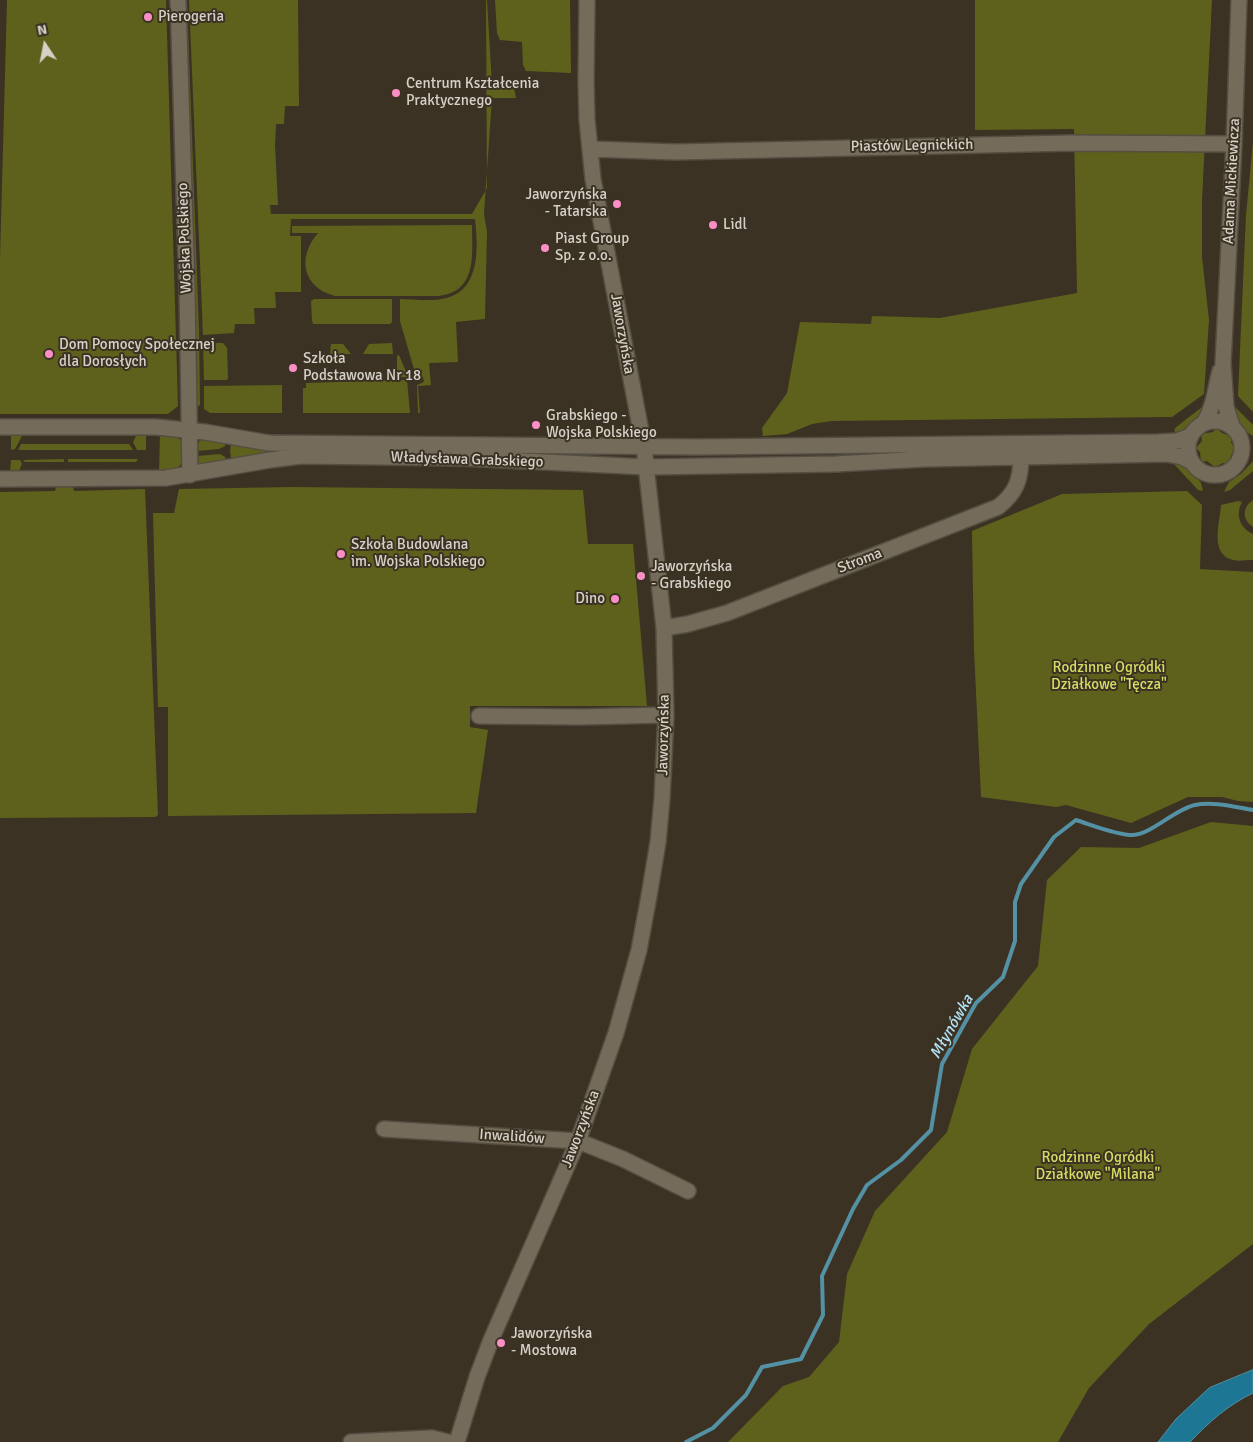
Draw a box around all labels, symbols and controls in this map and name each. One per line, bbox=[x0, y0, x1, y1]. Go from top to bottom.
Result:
place label: Pierogeria bbox=[158, 8, 224, 26]
marker: Pierogeria bbox=[142, 11, 154, 23]
north arrow bbox=[20, 20, 70, 70]
text: N bbox=[36, 21, 48, 39]
place label: Centrum Kształcenia Praktycznego bbox=[406, 75, 539, 110]
marker: Centrum Kształcenia Praktycznego bbox=[390, 87, 402, 99]
street label: Adama Mickiewicza bbox=[1220, 118, 1244, 244]
street label: Piastów Legnickich bbox=[851, 136, 973, 156]
street label: Wojska Polskiego bbox=[174, 182, 196, 294]
place label: Jaworzyńska - Tatarska bbox=[526, 186, 607, 221]
marker: Jaworzyńska - Tatarska bbox=[611, 198, 623, 210]
place label: Lidl bbox=[723, 216, 747, 234]
marker: Lidl bbox=[707, 219, 719, 231]
place label: Piast Group Sp. z o.o. bbox=[555, 230, 629, 265]
marker: Piast Group Sp. z o.o. bbox=[539, 242, 551, 254]
street label: Jaworzyńska bbox=[606, 292, 638, 376]
place label: Dom Pomocy Społecznej dla Dorosłych bbox=[59, 336, 215, 371]
marker: Dom Pomocy Społecznej dla Dorosłych bbox=[43, 348, 55, 360]
place label: Szkoła Podstawowa Nr 18 bbox=[303, 350, 421, 385]
marker: Szkoła Podstawowa Nr 18 bbox=[287, 362, 299, 374]
place label: Grabskiego - Wojska Polskiego bbox=[546, 407, 657, 442]
marker: Grabskiego - Wojska Polskiego bbox=[530, 419, 542, 431]
street label: Władysława Grabskiego bbox=[390, 448, 544, 472]
place label: Szkoła Budowlana im. Wojska Polskiego bbox=[351, 536, 485, 571]
street label: Stroma bbox=[835, 544, 885, 578]
marker: Szkoła Budowlana im. Wojska Polskiego bbox=[335, 548, 347, 560]
place label: Jaworzyńska - Grabskiego bbox=[651, 558, 732, 593]
marker: Jaworzyńska - Grabskiego bbox=[635, 570, 647, 582]
place label: Dino bbox=[575, 590, 605, 608]
marker: Dino bbox=[609, 593, 621, 605]
park label: Rodzinne Ogródki Działkowe "Tęcza" bbox=[1051, 659, 1167, 694]
street label: Jaworzyńska bbox=[654, 694, 674, 776]
water label: Młynówka bbox=[926, 992, 978, 1062]
street label: Jaworzyńska bbox=[558, 1088, 604, 1170]
street label: Inwalidów bbox=[479, 1126, 545, 1148]
park label: Rodzinne Ogródki Działkowe "Milana" bbox=[1036, 1149, 1160, 1184]
place label: Jaworzyńska - Mostowa bbox=[511, 1325, 592, 1360]
marker: Jaworzyńska - Mostowa bbox=[495, 1337, 507, 1349]

